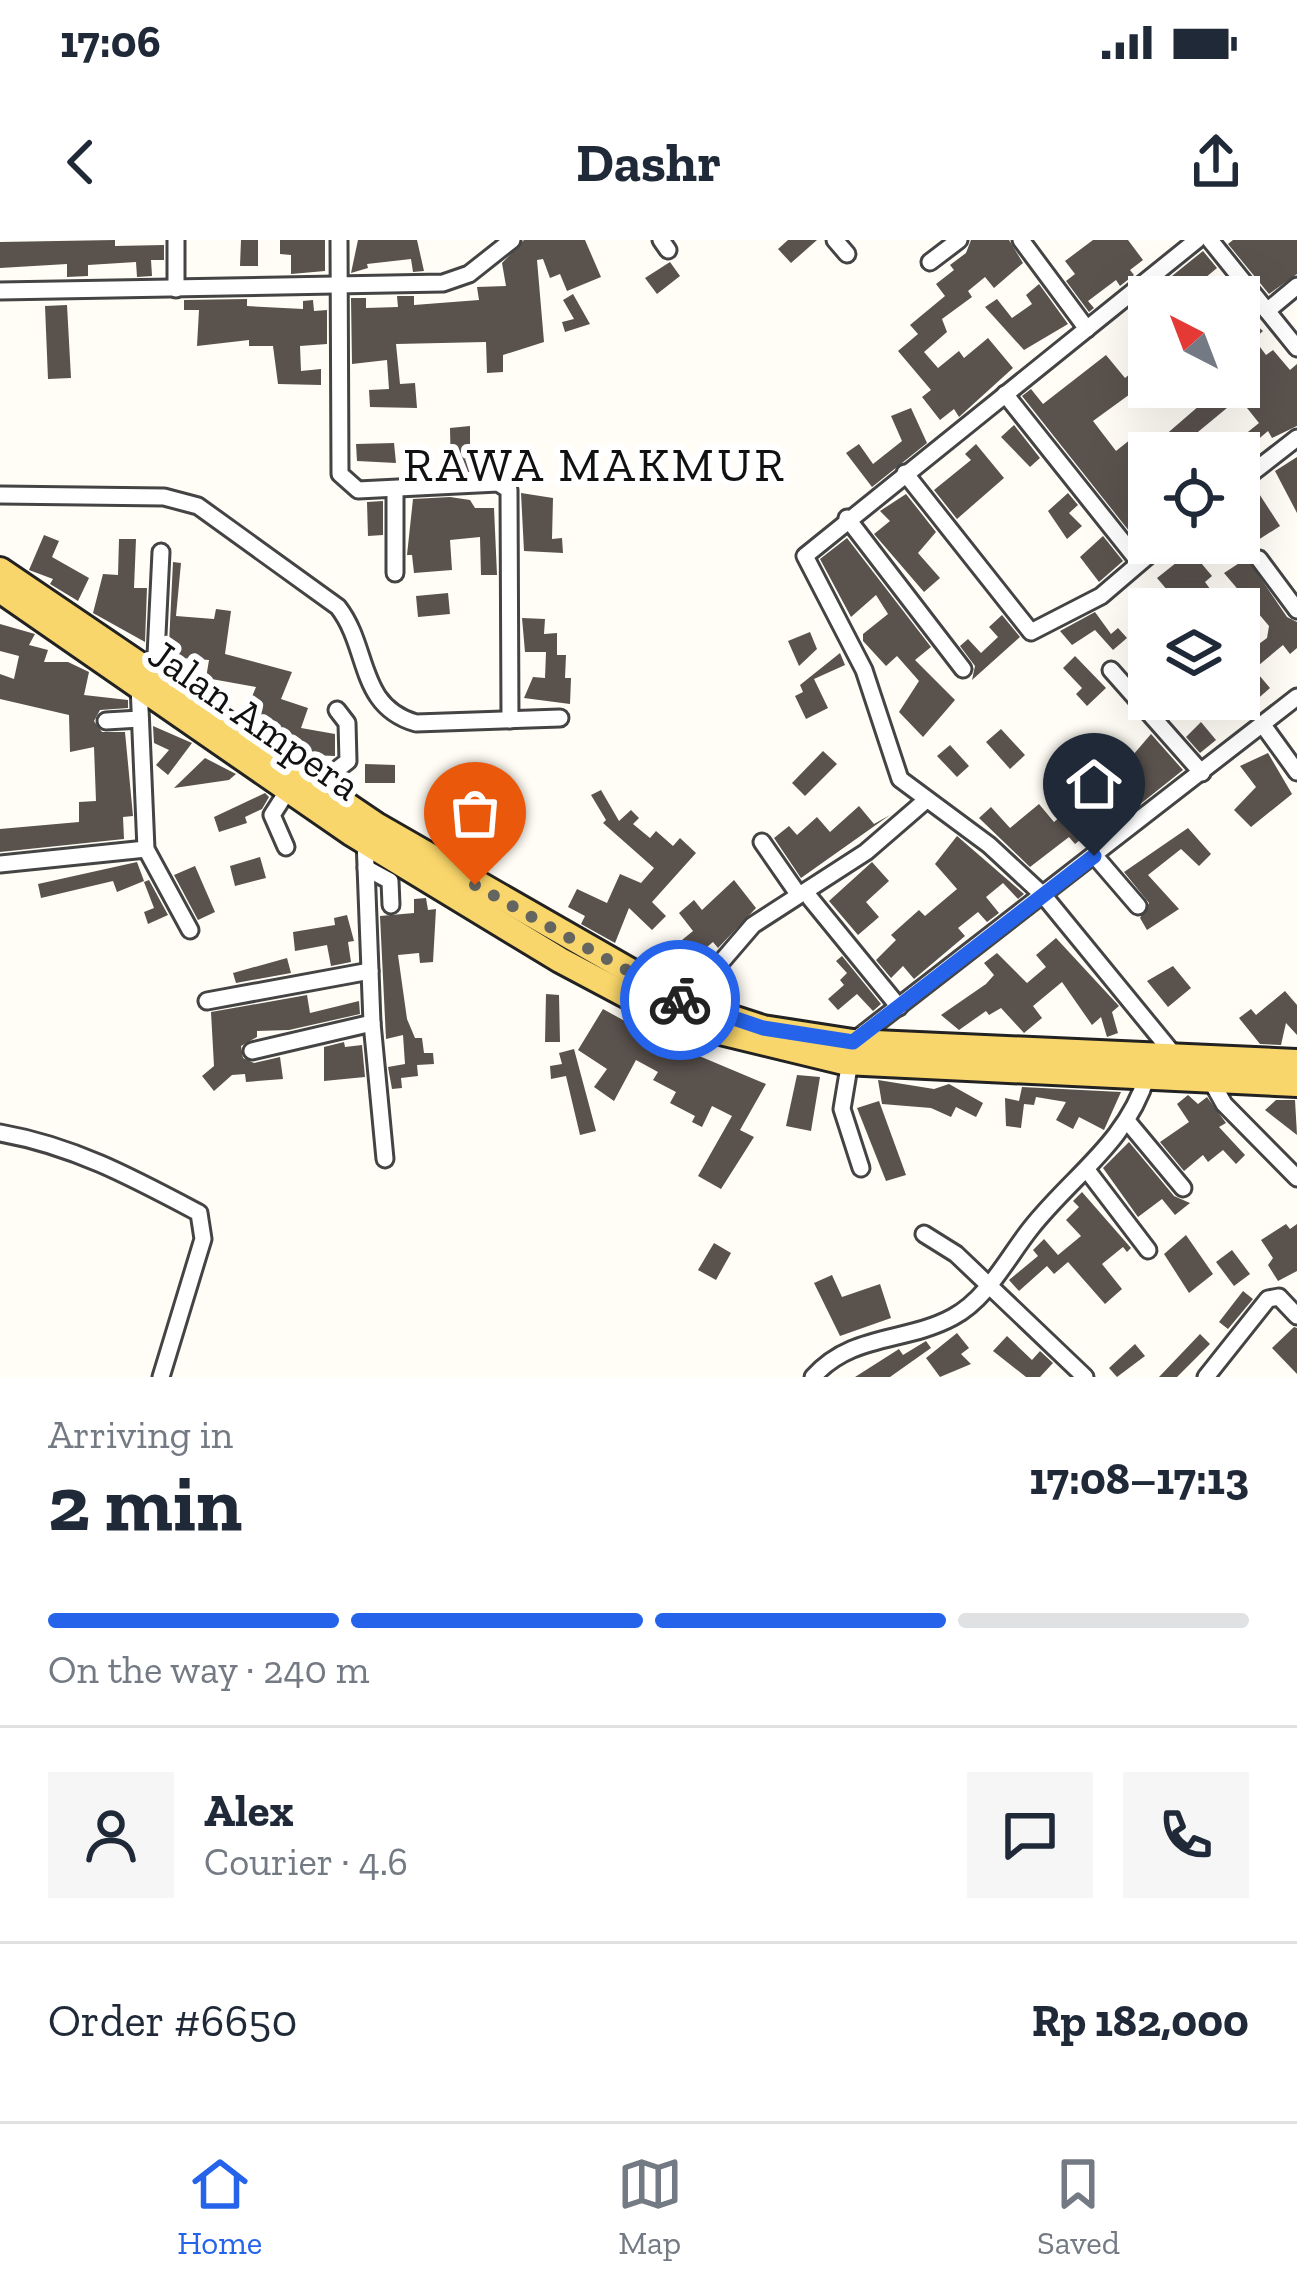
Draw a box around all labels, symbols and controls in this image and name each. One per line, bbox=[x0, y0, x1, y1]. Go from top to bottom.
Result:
text: 17:06 bbox=[60, 15, 161, 69]
icon: back bbox=[48, 129, 114, 195]
icon: share bbox=[1183, 129, 1249, 195]
text: Dashr bbox=[576, 130, 721, 195]
north arrow bbox=[1128, 276, 1260, 408]
map controls bbox=[1128, 276, 1260, 720]
button: locate bbox=[1128, 432, 1260, 564]
district label: RAWA MAKMUR bbox=[403, 436, 787, 493]
button: layers bbox=[1128, 588, 1260, 720]
street label: Jalan Ampera bbox=[139, 628, 370, 811]
pin bbox=[1043, 733, 1145, 856]
icon: home bbox=[1061, 751, 1127, 817]
pin bbox=[424, 762, 526, 885]
icon: bag bbox=[442, 780, 508, 846]
courier bbox=[620, 940, 740, 1060]
icon: bike bbox=[647, 967, 713, 1033]
text: Arriving in bbox=[48, 1411, 233, 1458]
text: 17:08–17:13 bbox=[1029, 1452, 1249, 1506]
text: 2 min bbox=[48, 1456, 242, 1550]
text: On the way · 240 m bbox=[48, 1646, 369, 1693]
button: person bbox=[48, 1772, 174, 1898]
button: chat bbox=[967, 1772, 1093, 1898]
button: phone bbox=[1123, 1772, 1249, 1898]
text: Alex bbox=[204, 1784, 294, 1838]
text: Courier · 4.6 bbox=[204, 1838, 408, 1885]
text: Order #6650 bbox=[48, 1994, 297, 2048]
text: Rp 182,000 bbox=[1032, 1994, 1249, 2048]
tab: Home bbox=[177, 2151, 262, 2262]
tab: Map bbox=[617, 2151, 683, 2262]
tab: Saved bbox=[1037, 2151, 1120, 2262]

